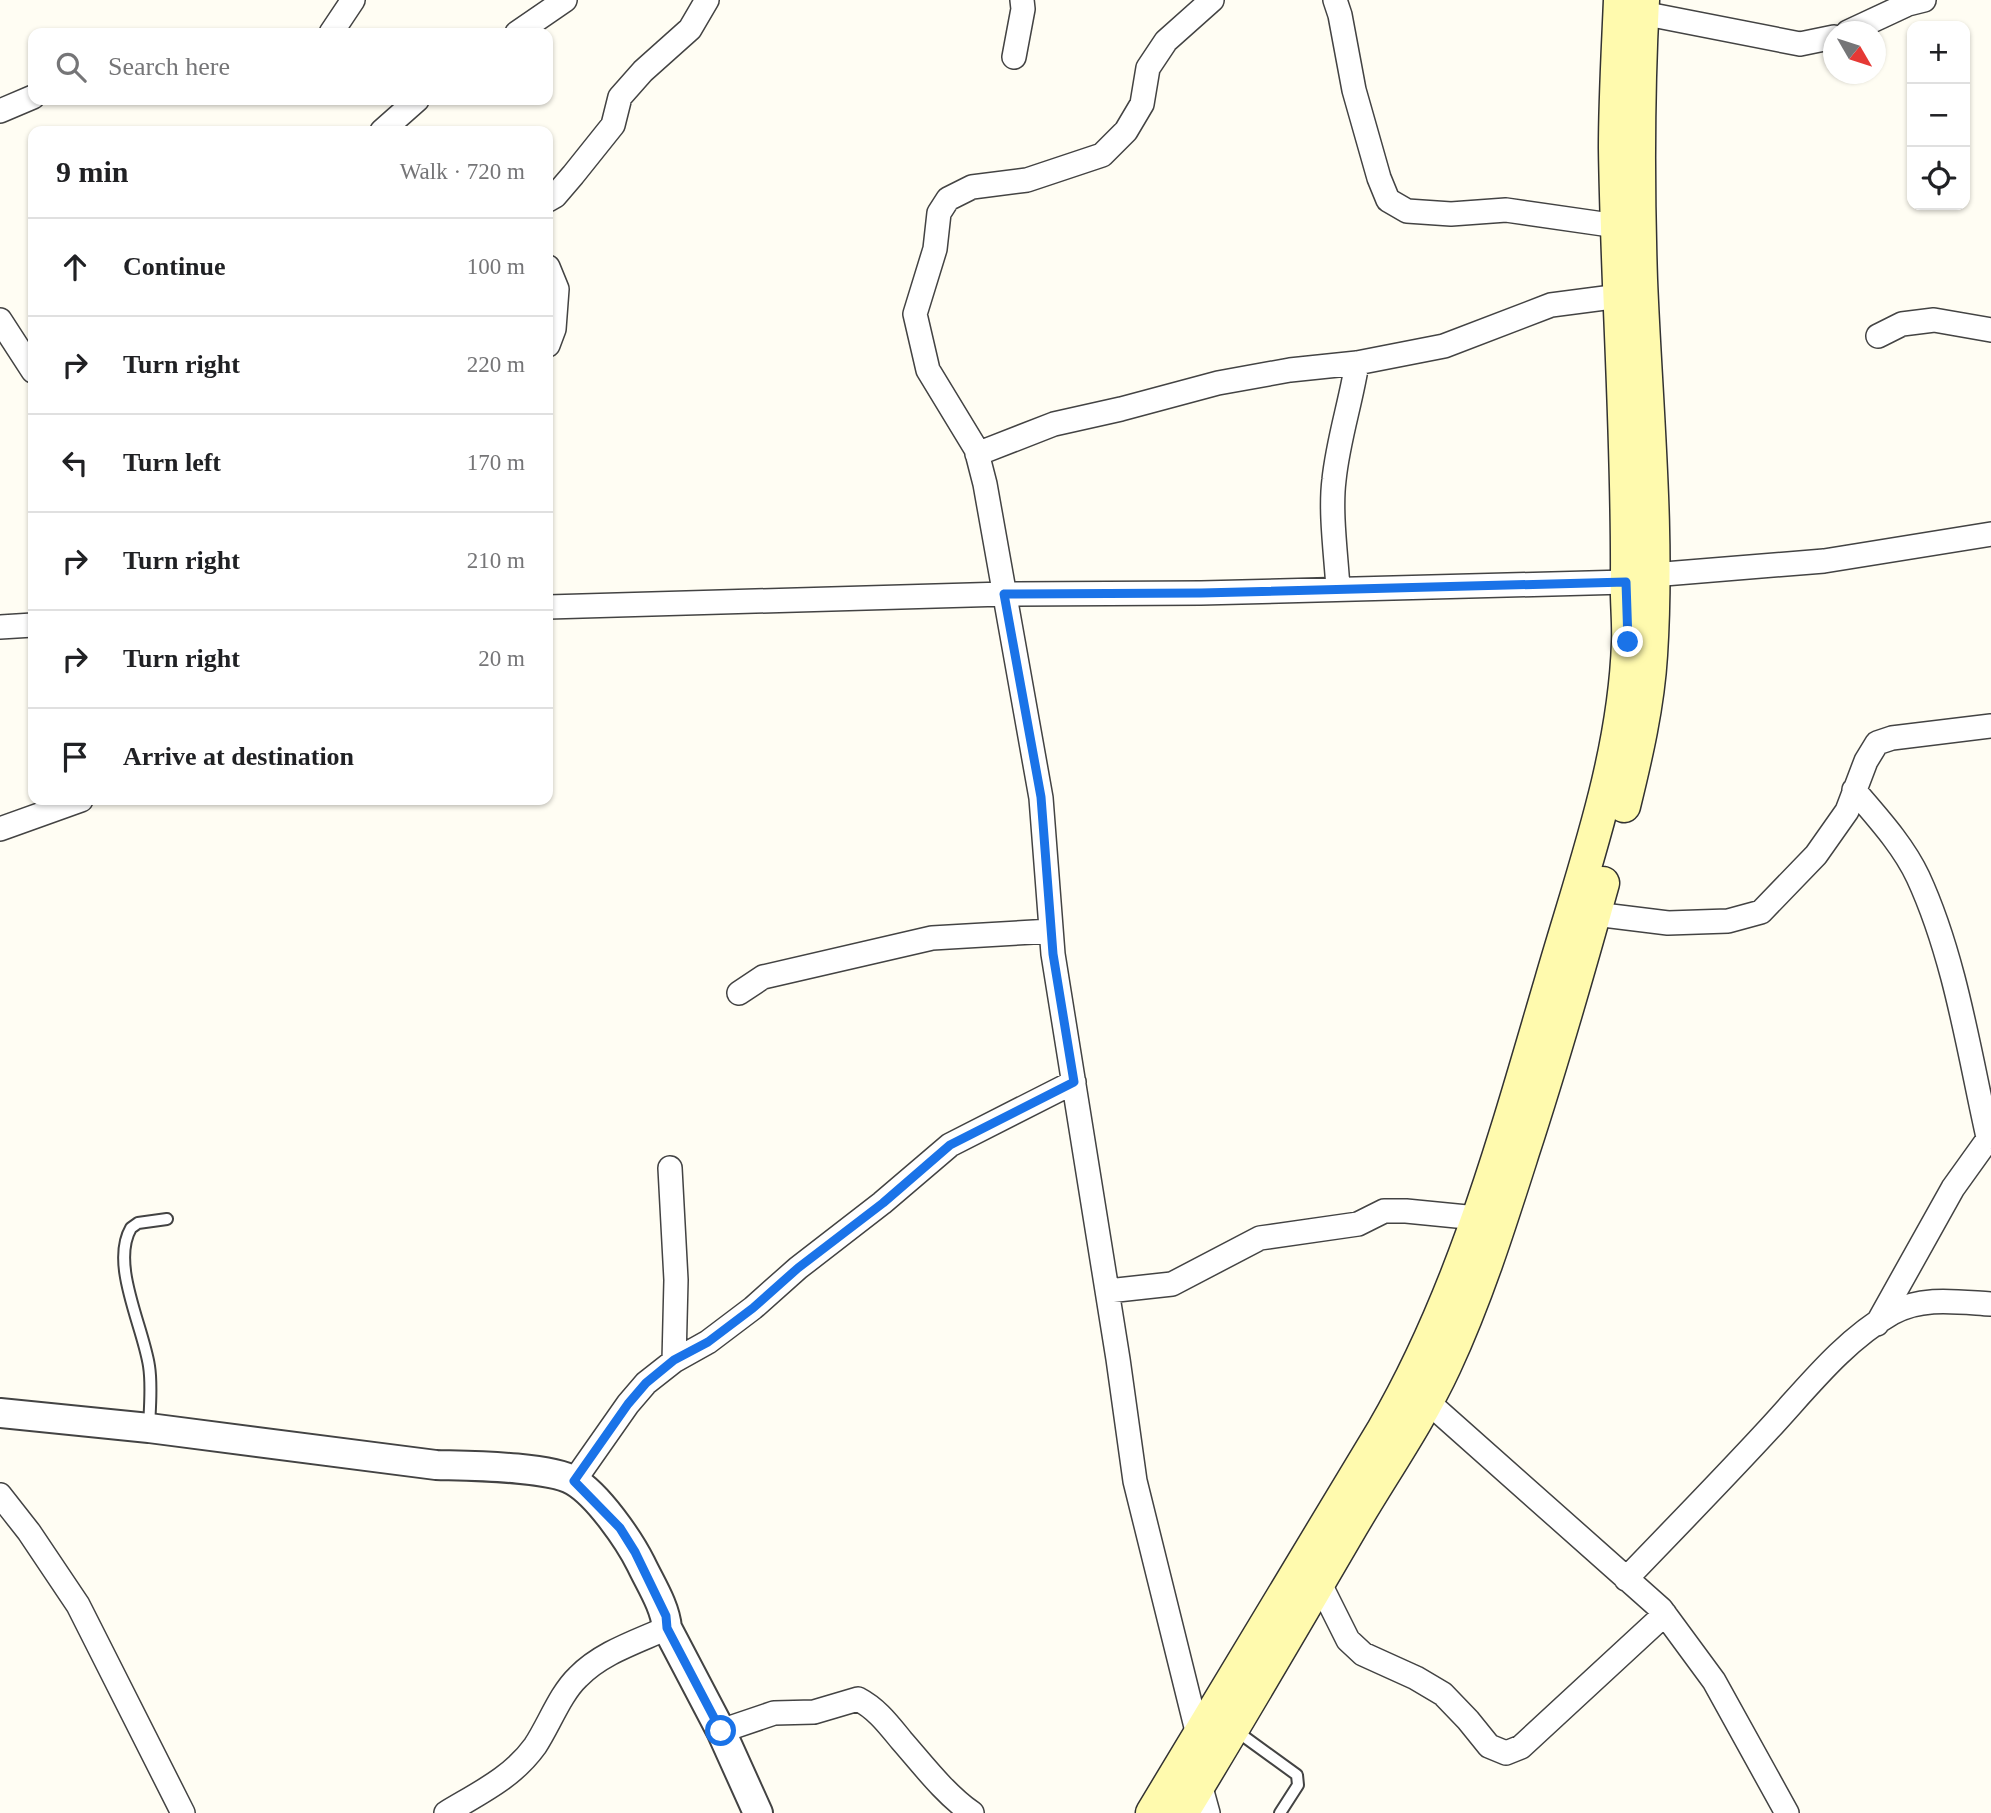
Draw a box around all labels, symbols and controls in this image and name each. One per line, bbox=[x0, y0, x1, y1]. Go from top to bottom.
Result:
north arrow bbox=[1823, 21, 1886, 84]
map controls bbox=[1907, 21, 1970, 210]
button: + bbox=[1907, 21, 1970, 84]
search box bbox=[28, 28, 553, 105]
icon: search bbox=[52, 48, 90, 86]
text: Search here bbox=[108, 52, 230, 81]
button: − bbox=[1907, 84, 1970, 147]
button: locate bbox=[1907, 147, 1970, 210]
text: 9 min bbox=[56, 155, 129, 188]
text: Walk · 720 m bbox=[400, 159, 525, 184]
icon: ahead bbox=[56, 248, 94, 286]
text: Continue bbox=[123, 252, 226, 281]
text: 100 m bbox=[467, 254, 525, 279]
icon: right bbox=[56, 346, 94, 384]
text: Turn right bbox=[123, 350, 240, 379]
text: 220 m bbox=[467, 352, 525, 377]
icon: left bbox=[56, 444, 94, 482]
text: Turn left bbox=[123, 448, 221, 477]
text: 170 m bbox=[467, 450, 525, 475]
icon: right bbox=[56, 542, 94, 580]
text: Turn right bbox=[123, 546, 240, 575]
text: 210 m bbox=[467, 548, 525, 573]
route end bbox=[1612, 626, 1643, 657]
icon: right bbox=[56, 640, 94, 678]
text: Turn right bbox=[123, 644, 240, 673]
text: 20 m bbox=[478, 646, 525, 671]
icon: arrive bbox=[56, 738, 94, 776]
text: Arrive at destination bbox=[123, 742, 354, 771]
route start bbox=[705, 1715, 736, 1746]

